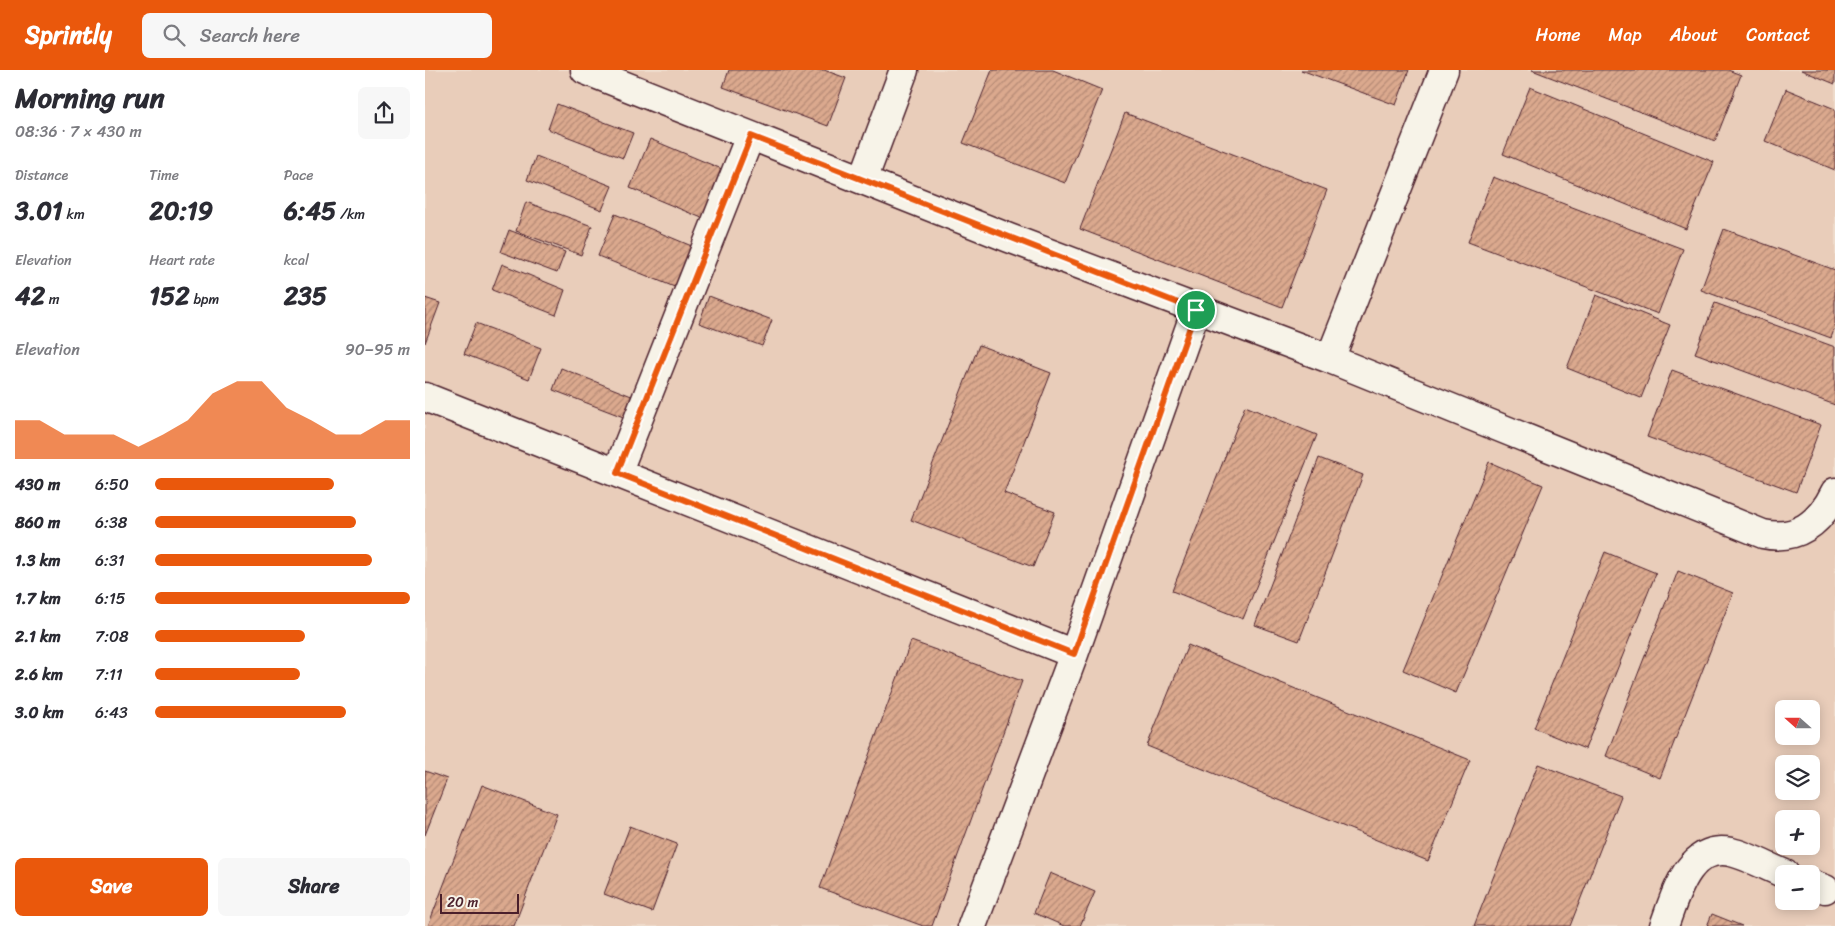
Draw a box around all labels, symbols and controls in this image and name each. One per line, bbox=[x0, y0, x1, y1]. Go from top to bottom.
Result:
search box bbox=[142, 13, 492, 58]
text: Sprintly bbox=[25, 14, 112, 56]
text: Search here bbox=[200, 19, 300, 52]
text: Home bbox=[1536, 19, 1581, 51]
text: Map bbox=[1609, 19, 1642, 51]
text: About bbox=[1670, 19, 1718, 51]
text: Contact bbox=[1746, 19, 1810, 51]
icon: search bbox=[160, 21, 188, 49]
text: Morning run bbox=[15, 73, 165, 122]
button: share bbox=[358, 87, 410, 139]
text: 08:36 · 7 × 430 m bbox=[15, 117, 142, 146]
text: Distance bbox=[15, 163, 68, 188]
text: Time bbox=[149, 163, 179, 188]
text: Pace bbox=[284, 163, 313, 188]
text: 3.01 bbox=[15, 188, 63, 233]
text: 20:19 bbox=[149, 188, 213, 233]
text: 6:45 bbox=[284, 188, 336, 233]
text: km bbox=[63, 202, 85, 227]
text: /km bbox=[336, 202, 365, 227]
text: Elevation bbox=[15, 248, 72, 273]
text: Heart rate bbox=[149, 248, 215, 273]
text: kcal bbox=[284, 248, 309, 273]
text: 42 bbox=[15, 273, 45, 318]
text: 152 bbox=[149, 273, 190, 318]
text: 235 bbox=[284, 273, 327, 318]
text: m bbox=[45, 287, 59, 312]
text: bpm bbox=[190, 287, 219, 312]
pin bbox=[1175, 289, 1217, 331]
icon: arrive bbox=[1182, 296, 1210, 324]
text: Elevation bbox=[15, 335, 80, 364]
text: 90–95 m bbox=[345, 335, 410, 364]
text: 430 m bbox=[15, 470, 60, 499]
text: 6:50 bbox=[95, 470, 129, 499]
text: 860 m bbox=[15, 508, 60, 537]
text: 6:38 bbox=[95, 508, 127, 537]
text: 1.3 km bbox=[15, 546, 60, 575]
text: 6:31 bbox=[95, 546, 125, 575]
text: 1.7 km bbox=[15, 584, 61, 613]
text: 6:15 bbox=[95, 584, 126, 613]
text: 2.1 km bbox=[15, 622, 61, 651]
text: 7:08 bbox=[95, 622, 129, 651]
text: 2.6 km bbox=[15, 660, 63, 689]
text: 7:11 bbox=[95, 660, 123, 689]
text: 3.0 km bbox=[15, 698, 64, 727]
text: 6:43 bbox=[95, 698, 128, 727]
north arrow bbox=[1775, 700, 1820, 745]
map controls bbox=[1775, 700, 1820, 910]
button: layers bbox=[1775, 755, 1820, 800]
button: + bbox=[1775, 810, 1820, 855]
button: Save bbox=[15, 858, 208, 916]
button: Share bbox=[218, 858, 410, 916]
button: − bbox=[1775, 865, 1820, 910]
text: 20 m bbox=[447, 890, 478, 915]
scale bar bbox=[440, 891, 519, 914]

